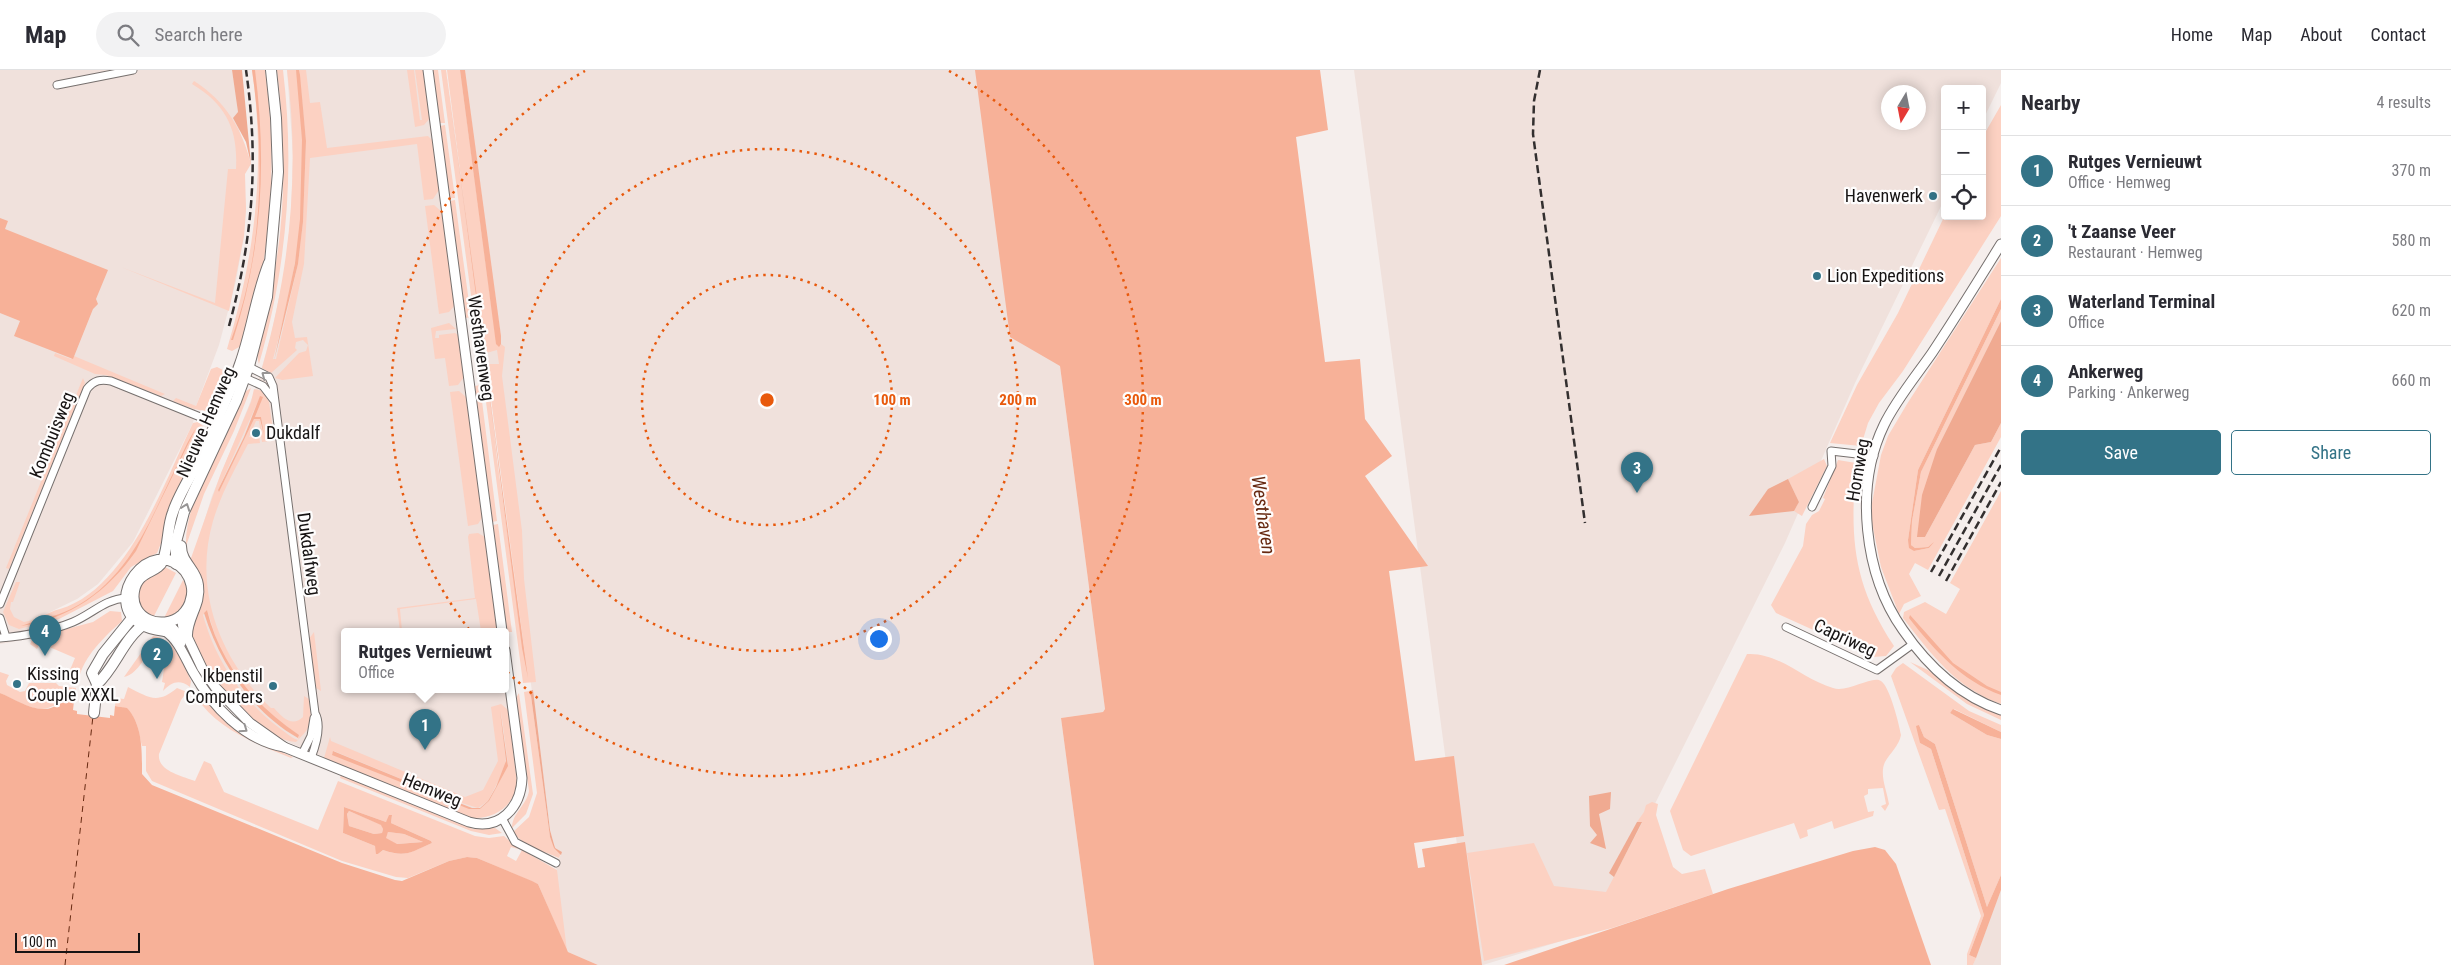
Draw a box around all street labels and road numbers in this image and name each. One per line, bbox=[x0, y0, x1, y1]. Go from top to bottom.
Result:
street label: Westhavenweg bbox=[464, 294, 499, 402]
street label: Nieuwe Hemweg bbox=[172, 363, 239, 480]
street label: Kombuisweg bbox=[25, 389, 78, 481]
street label: Hornweg bbox=[1842, 437, 1873, 503]
street label: Dukdalfweg bbox=[293, 511, 326, 597]
street label: Capriweg bbox=[1811, 614, 1880, 661]
street label: Hemweg bbox=[399, 768, 465, 811]

